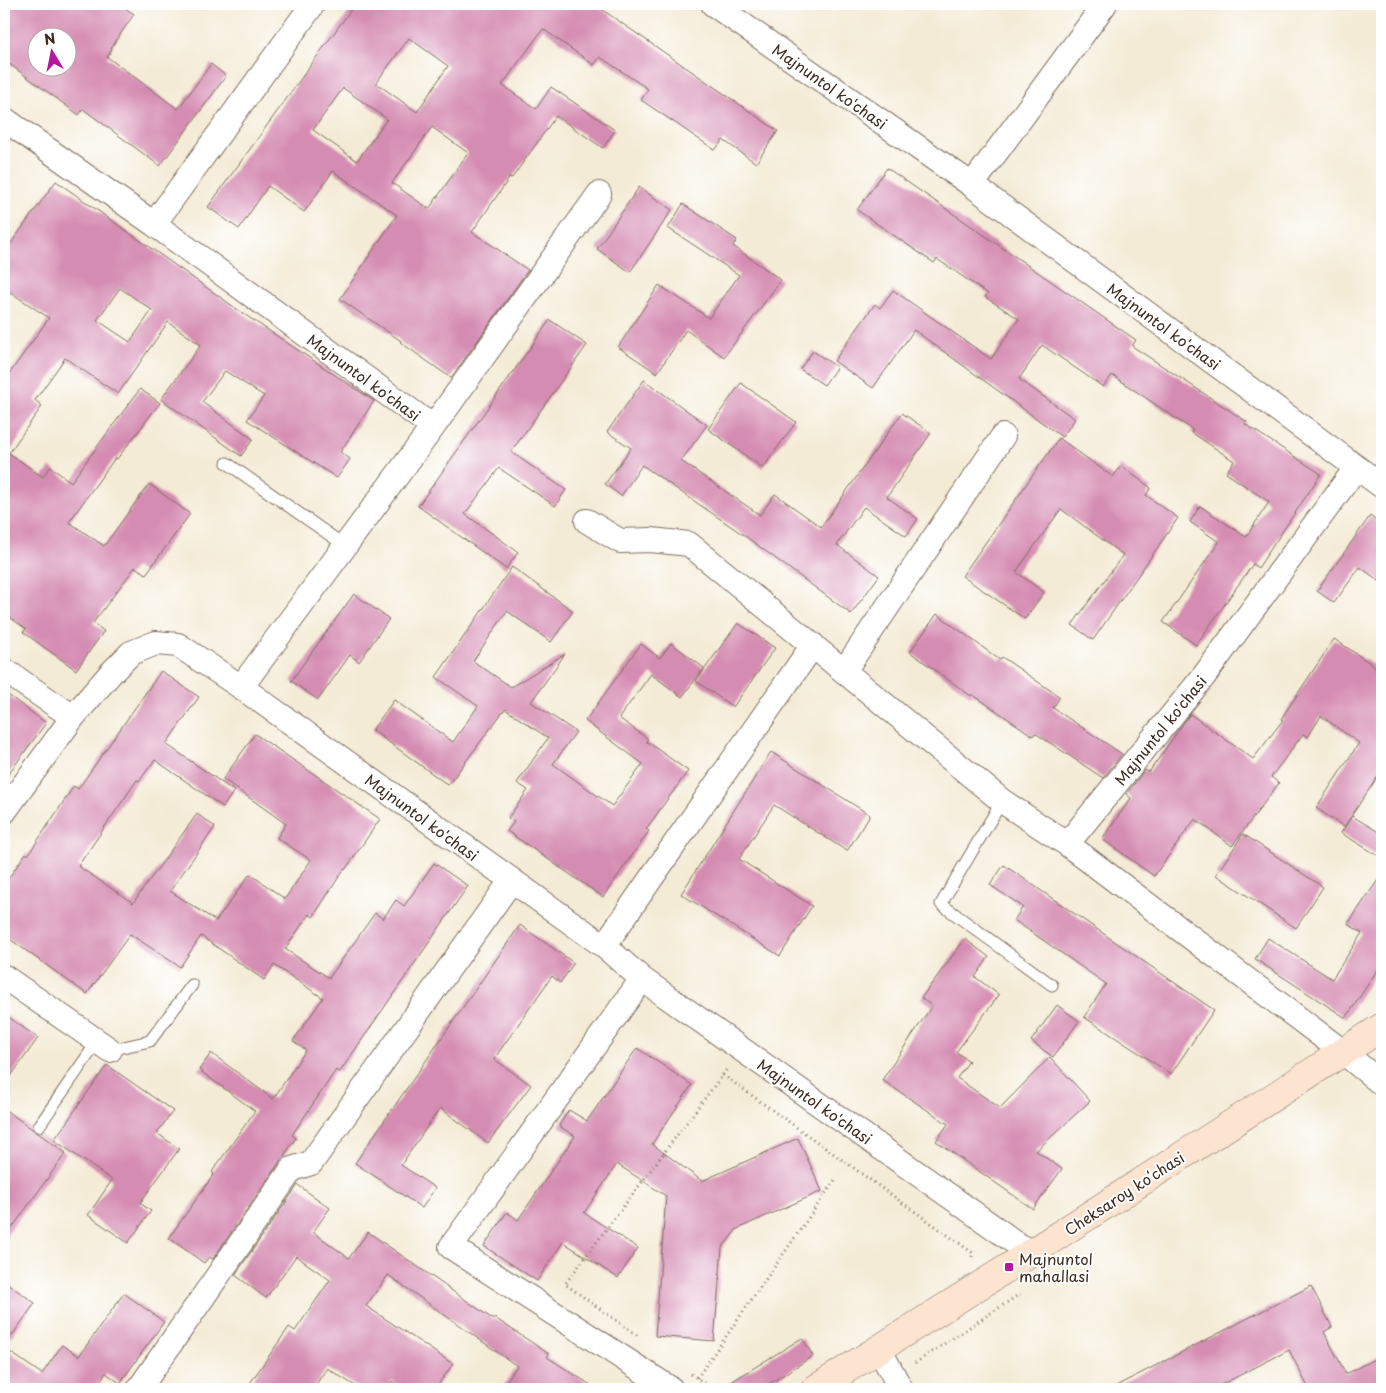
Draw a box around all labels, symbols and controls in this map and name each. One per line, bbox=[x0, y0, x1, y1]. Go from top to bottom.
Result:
text: N bbox=[42, 27, 57, 50]
north arrow bbox=[28, 28, 78, 78]
street label: Majnuntol ko'chasi bbox=[768, 38, 892, 134]
street label: Majnuntol ko'chasi bbox=[1102, 277, 1226, 375]
street label: Majnuntol ko'chasi bbox=[302, 328, 426, 426]
street label: Majnuntol ko'chasi bbox=[1108, 670, 1212, 790]
street label: Majnuntol ko'chasi bbox=[360, 768, 484, 866]
street label: Majnuntol ko'chasi bbox=[753, 1053, 877, 1149]
street label: Cheksaroy koʻchasi bbox=[1059, 1145, 1189, 1241]
place label: Majnuntol mahallasi bbox=[1019, 1247, 1093, 1287]
marker: Majnuntol mahallasi bbox=[1003, 1261, 1015, 1273]

